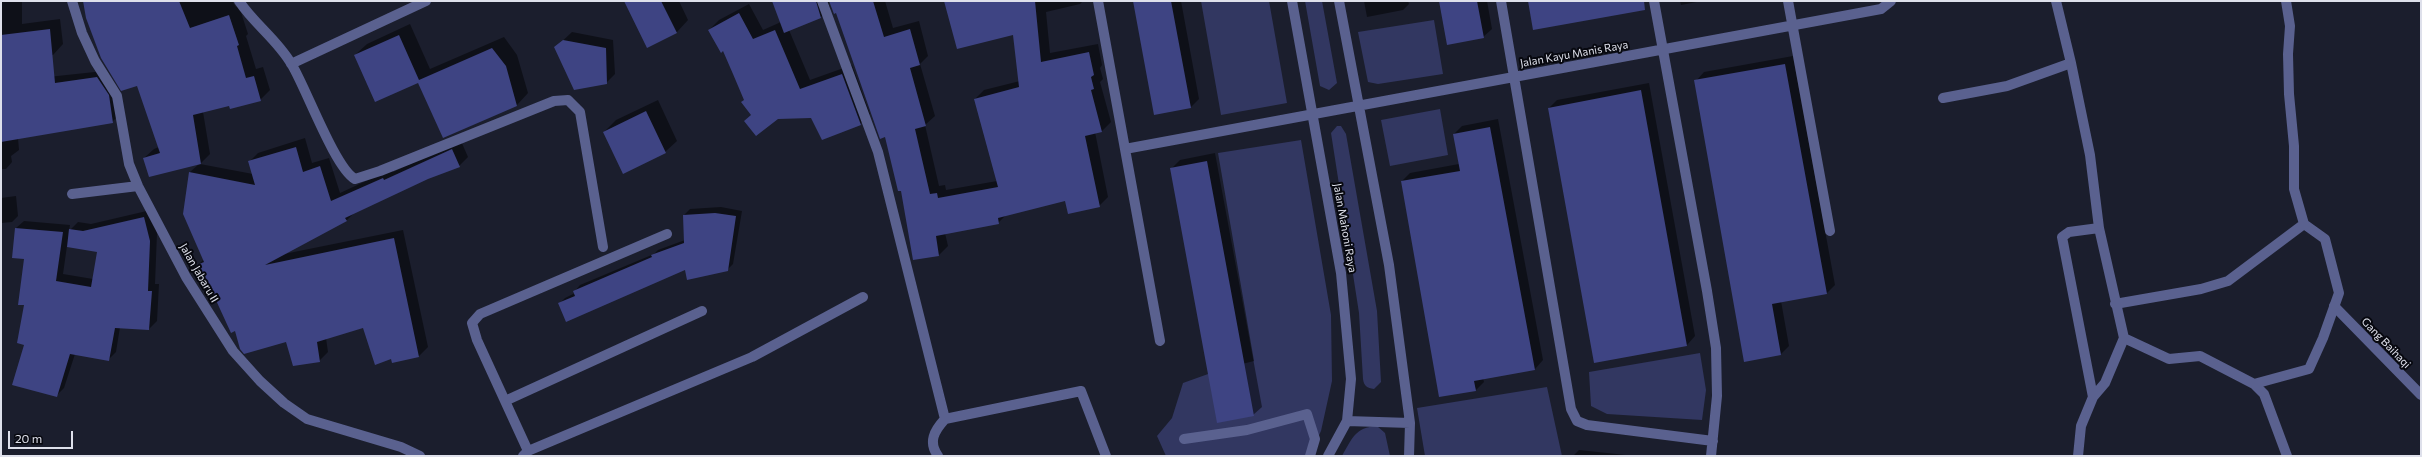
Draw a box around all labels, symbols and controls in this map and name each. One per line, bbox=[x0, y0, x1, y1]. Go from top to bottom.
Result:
street label: Jalan Kayu Manis Raya bbox=[1519, 38, 1629, 70]
street label: Jalan Mahoni Raya bbox=[1331, 182, 1359, 274]
street label: Jalan Jabaru II bbox=[177, 241, 221, 305]
street label: Gang Baihaqi bbox=[2359, 315, 2413, 371]
scale bar bbox=[10, 423, 75, 449]
text: 20 m bbox=[15, 431, 42, 445]

